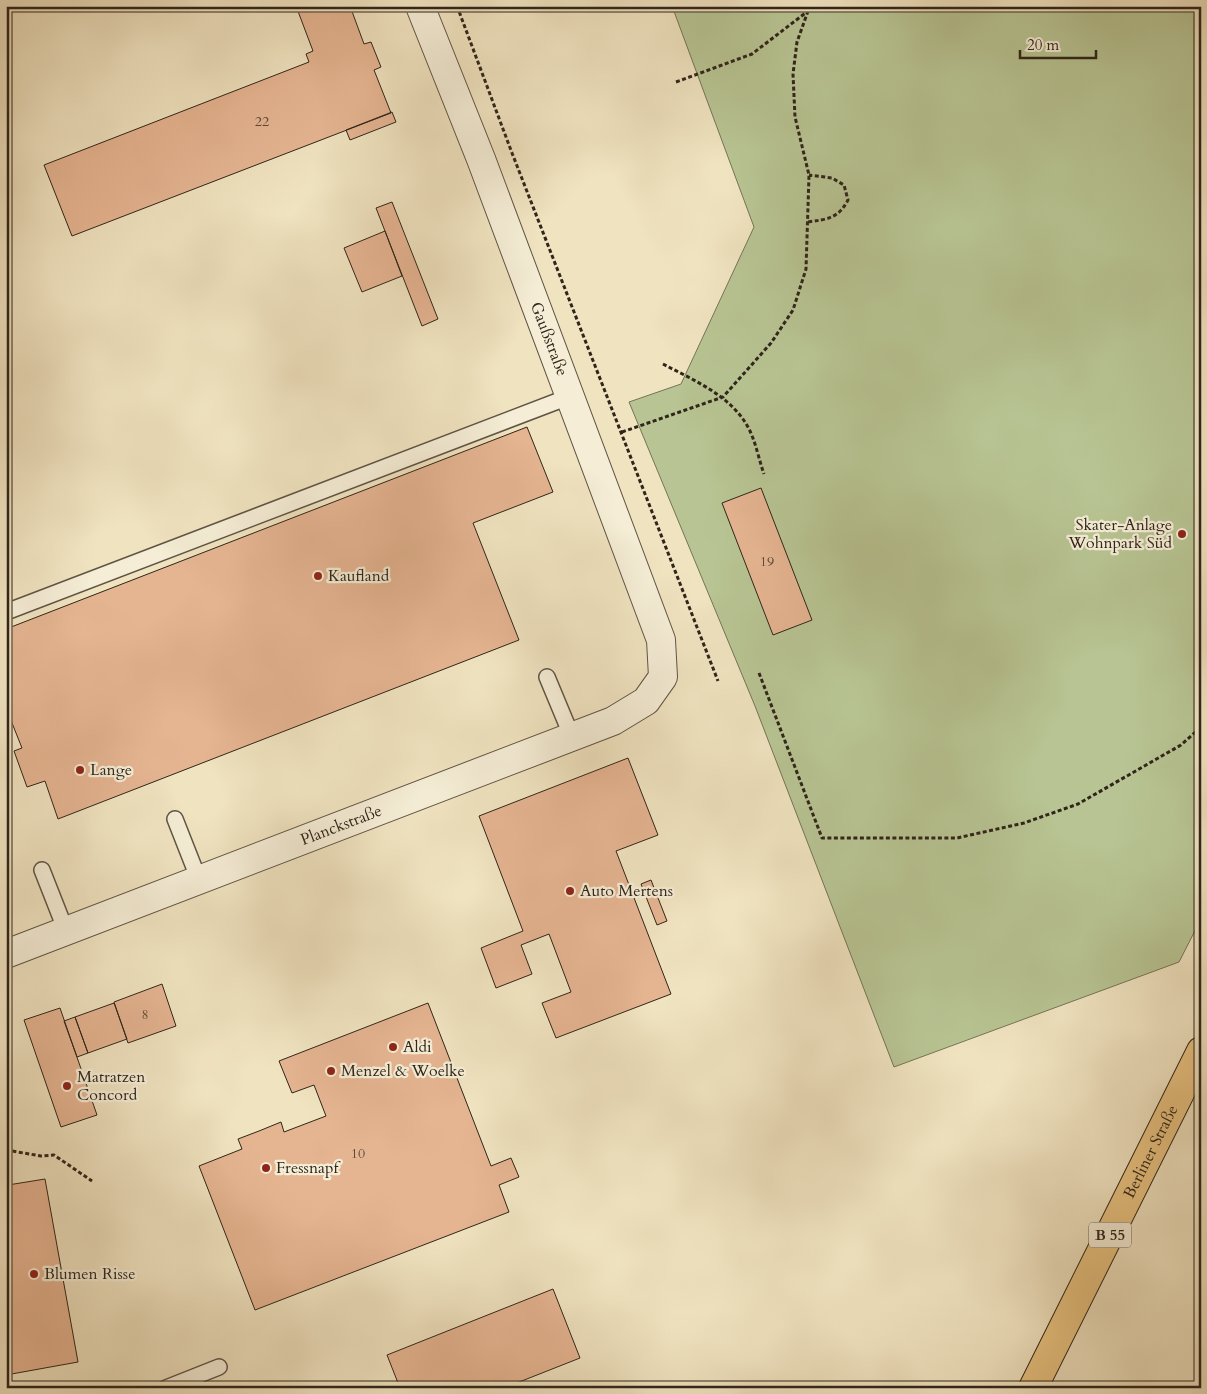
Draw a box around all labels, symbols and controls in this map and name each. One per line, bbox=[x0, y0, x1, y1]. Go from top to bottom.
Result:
scale bar bbox=[1020, 28, 1096, 60]
text: 20 m bbox=[1027, 35, 1059, 55]
house number: 22 bbox=[255, 112, 269, 131]
street label: Gaußstraße bbox=[525, 299, 573, 379]
place label: Skater-Anlage Wohnpark Süd bbox=[1067, 514, 1172, 554]
marker: Skater-Anlage Wohnpark Süd bbox=[1176, 528, 1188, 540]
house number: 19 bbox=[760, 552, 774, 571]
place label: Kaufland bbox=[328, 565, 390, 587]
marker: Kaufland bbox=[312, 570, 324, 582]
place label: Lange bbox=[90, 759, 132, 781]
marker: Lange bbox=[74, 764, 86, 776]
street label: Planckstraße bbox=[297, 800, 385, 851]
place label: Auto Mertens bbox=[580, 880, 673, 902]
marker: Auto Mertens bbox=[564, 885, 576, 897]
house number: 8 bbox=[141, 1005, 149, 1024]
place label: Aldi bbox=[403, 1036, 432, 1058]
marker: Aldi bbox=[387, 1041, 399, 1053]
place label: Menzel & Woelke bbox=[341, 1060, 465, 1082]
marker: Menzel & Woelke bbox=[325, 1065, 337, 1077]
place label: Matratzen Concord bbox=[77, 1066, 145, 1106]
marker: Matratzen Concord bbox=[61, 1080, 73, 1092]
street label: Berliner Straße bbox=[1118, 1101, 1183, 1202]
house number: 10 bbox=[351, 1144, 365, 1163]
place label: Fressnapf bbox=[276, 1157, 341, 1179]
marker: Fressnapf bbox=[260, 1162, 272, 1174]
road number: B 55 bbox=[1089, 1222, 1131, 1248]
place label: Blumen Risse bbox=[44, 1263, 135, 1285]
marker: Blumen Risse bbox=[28, 1268, 40, 1280]

